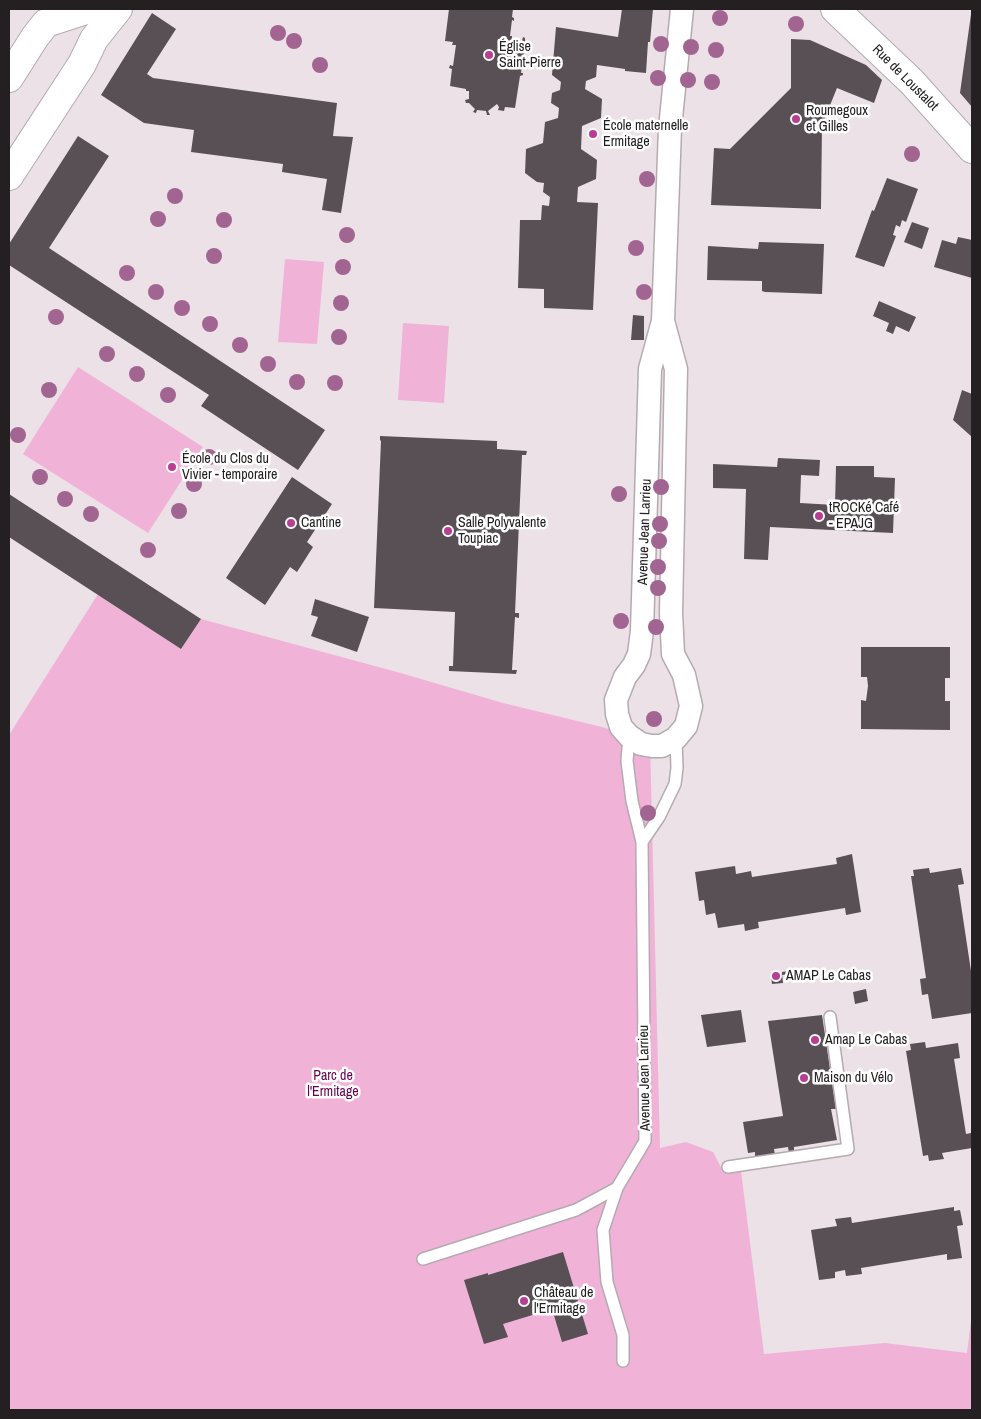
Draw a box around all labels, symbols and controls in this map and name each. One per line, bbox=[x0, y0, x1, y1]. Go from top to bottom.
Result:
place label: Église Saint-Pierre bbox=[499, 39, 561, 72]
street label: Rue de Loustalot bbox=[868, 41, 942, 115]
marker: Église Saint-Pierre bbox=[483, 49, 495, 61]
place label: Roumegoux et Gilles bbox=[806, 103, 868, 136]
marker: Roumegoux et Gilles bbox=[790, 113, 802, 125]
place label: École maternelle Ermitage bbox=[603, 118, 688, 150]
marker: École maternelle Ermitage bbox=[587, 128, 599, 140]
place label: École du Clos du Vivier - temporaire bbox=[182, 451, 278, 484]
marker: École du Clos du Vivier - temporaire bbox=[166, 461, 178, 473]
street label: Avenue Jean Larrieu bbox=[635, 479, 655, 585]
place label: tROCKé Café - EPAJG bbox=[829, 500, 899, 532]
marker: tROCKé Café - EPAJG bbox=[813, 510, 825, 522]
place label: Cantine bbox=[301, 515, 341, 531]
place label: Salle Polyvalente Toupiac bbox=[458, 515, 546, 548]
marker: Cantine bbox=[285, 517, 297, 529]
marker: Salle Polyvalente Toupiac bbox=[442, 525, 454, 537]
place label: AMAP Le Cabas bbox=[786, 968, 871, 984]
marker: AMAP Le Cabas bbox=[770, 970, 782, 982]
street label: Avenue Jean Larrieu bbox=[636, 1025, 654, 1131]
place label: Amap Le Cabas bbox=[825, 1032, 907, 1048]
marker: Amap Le Cabas bbox=[809, 1034, 821, 1046]
park label: Parc de l'Ermitage bbox=[307, 1068, 359, 1100]
place label: Maison du Vélo bbox=[814, 1070, 893, 1086]
marker: Maison du Vélo bbox=[798, 1072, 810, 1084]
place label: Château de l'Ermitage bbox=[534, 1285, 593, 1318]
marker: Château de l'Ermitage bbox=[518, 1295, 530, 1307]

